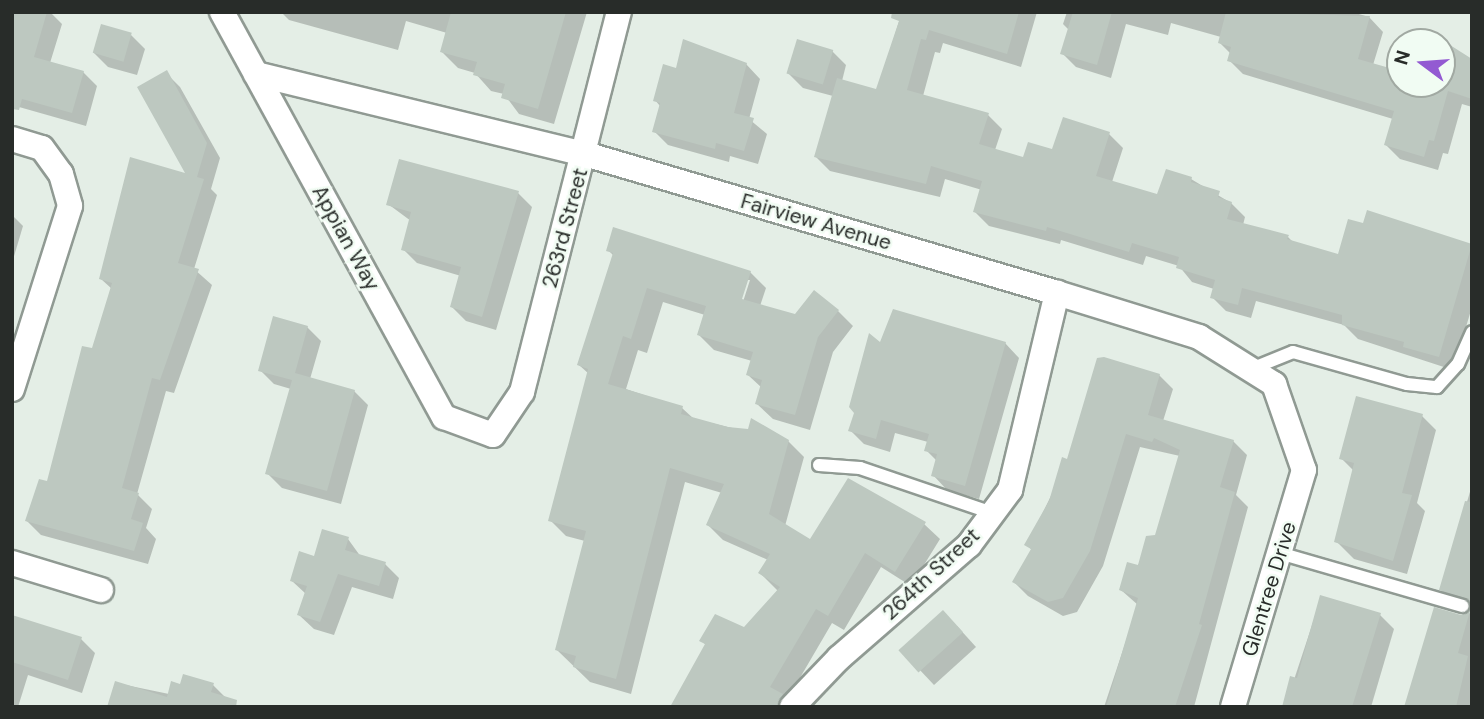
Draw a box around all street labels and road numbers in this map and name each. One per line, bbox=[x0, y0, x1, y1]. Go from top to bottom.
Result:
street label: 263rd Street bbox=[537, 165, 593, 291]
street label: Appian Way bbox=[307, 181, 385, 295]
street label: Fairview Avenue bbox=[738, 188, 894, 256]
street label: Glentree Drive bbox=[1237, 519, 1301, 659]
street label: 264th Street bbox=[877, 523, 985, 625]

